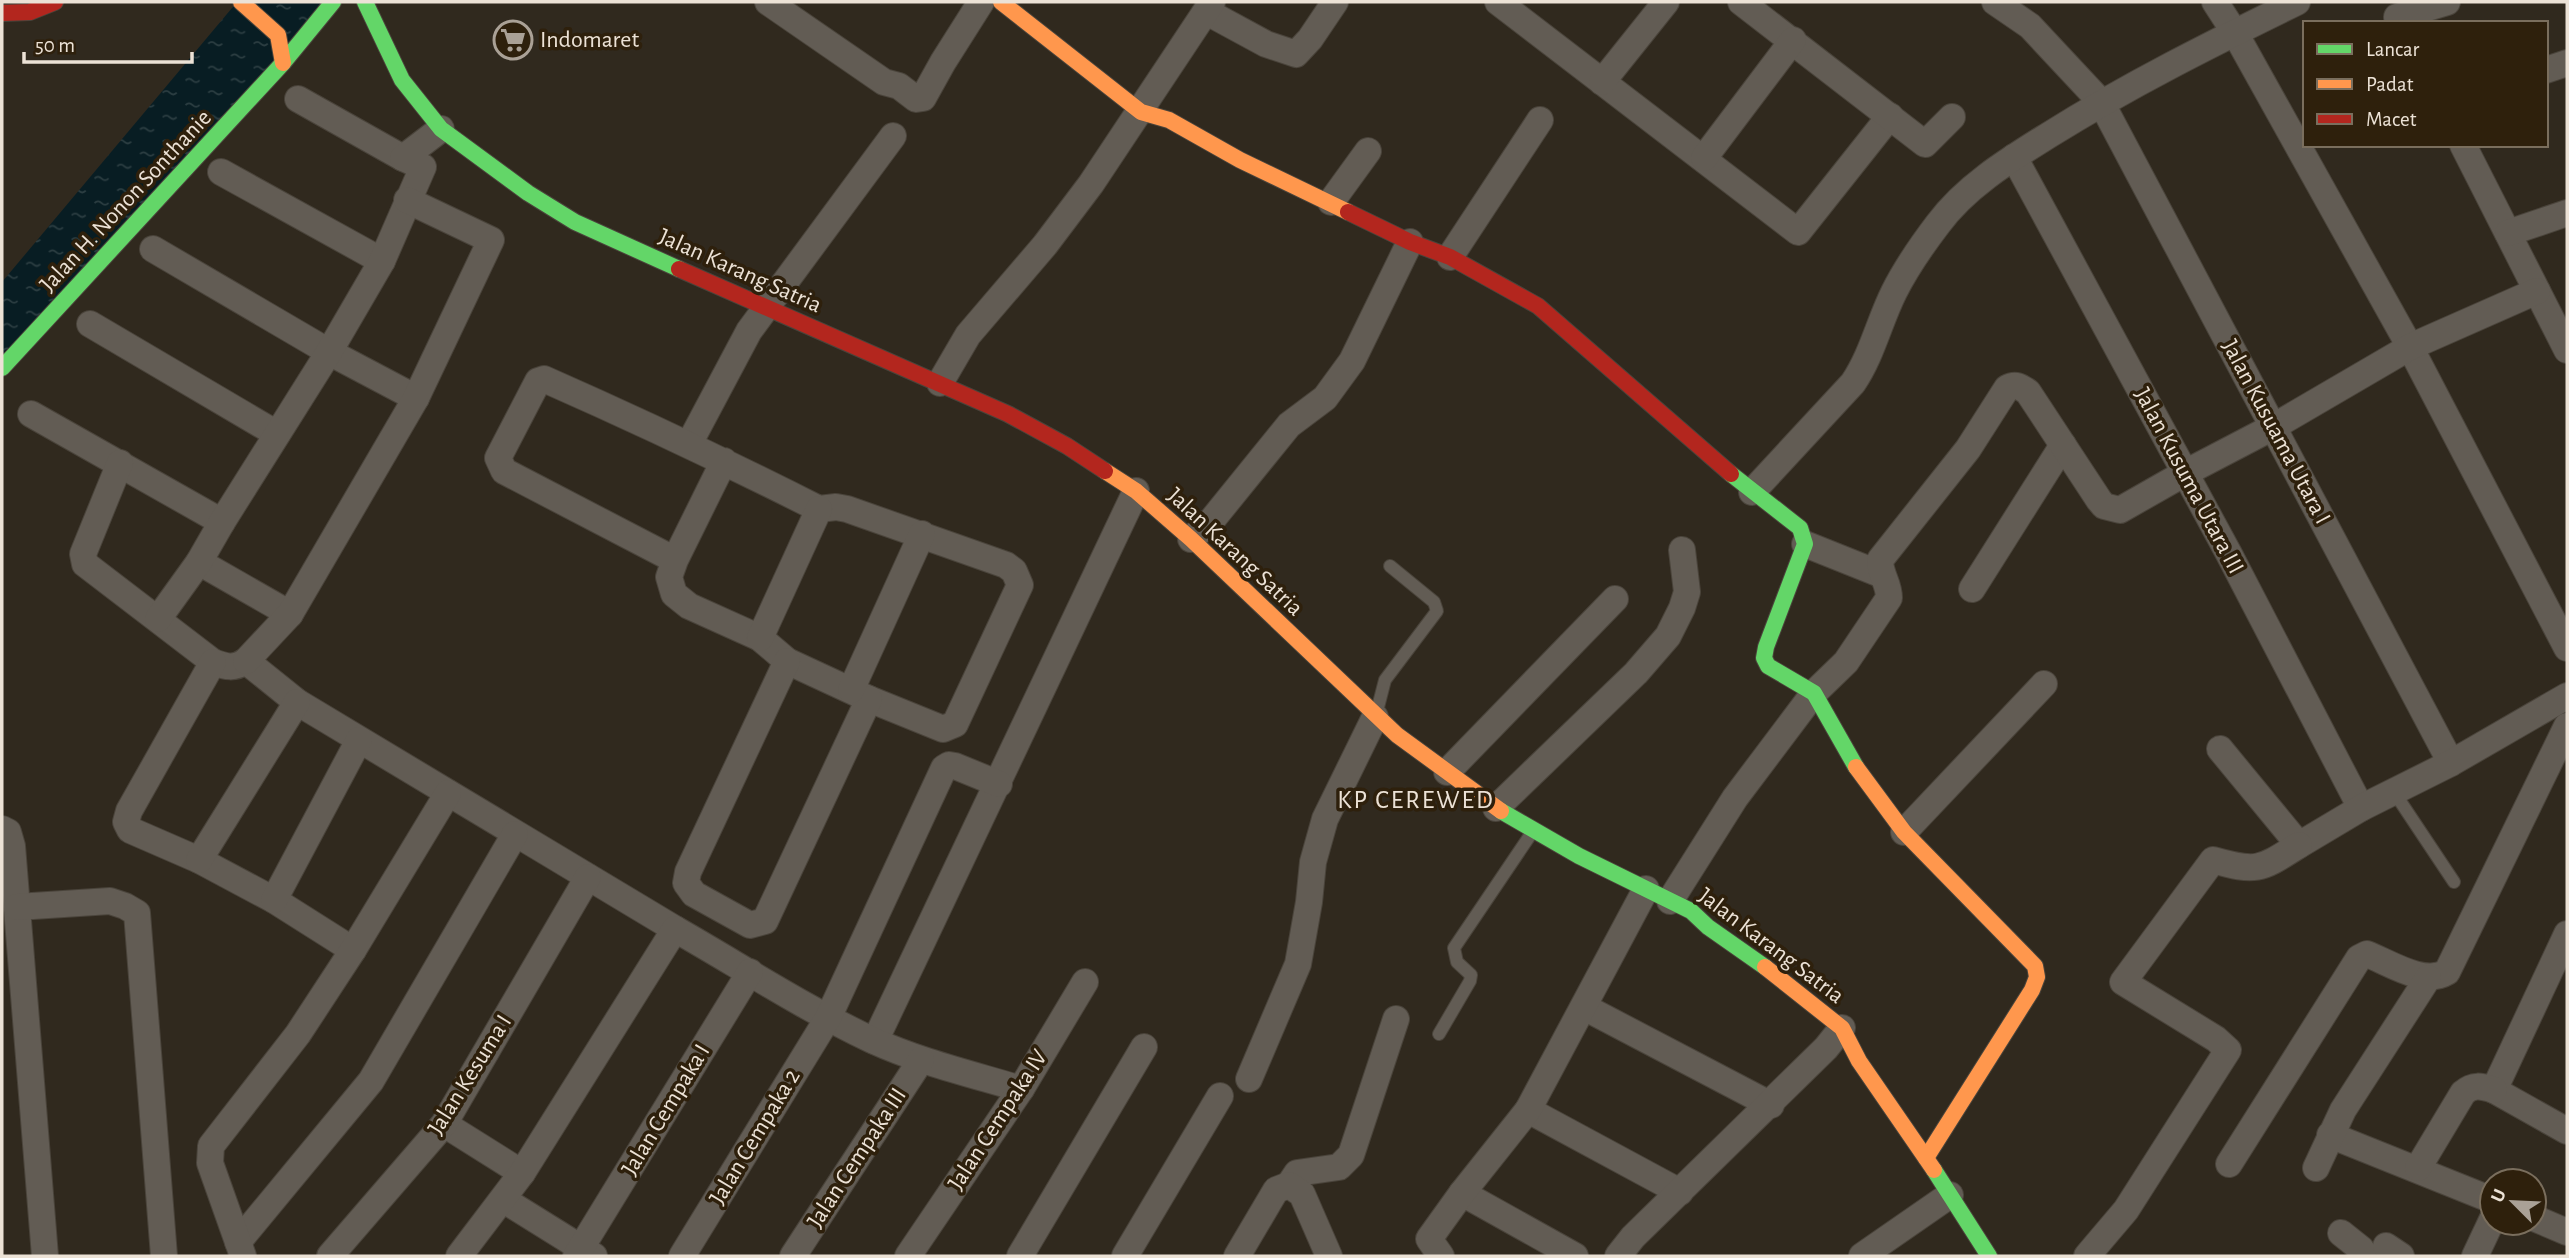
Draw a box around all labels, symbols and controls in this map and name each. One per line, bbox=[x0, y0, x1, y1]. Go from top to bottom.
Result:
supermarket icon: Indomaret bbox=[492, 19, 534, 61]
scale bar bbox=[24, 21, 192, 65]
legend bbox=[2303, 21, 2548, 147]
place label: Indomaret bbox=[540, 28, 639, 52]
text: 50 m bbox=[35, 35, 75, 56]
text: Lancar bbox=[2366, 39, 2419, 60]
text: Padat bbox=[2366, 74, 2414, 95]
street label: Jalan H. Nonon Sonthanie bbox=[36, 105, 216, 297]
text: Macet bbox=[2366, 109, 2417, 130]
street label: Jalan Karang Satria bbox=[655, 224, 825, 318]
street label: Jalan Kusuama Utara I bbox=[2217, 336, 2335, 528]
street label: Jalan Kusuma Utara III bbox=[2130, 384, 2248, 578]
street label: Jalan Karang Satria bbox=[1163, 483, 1307, 621]
district label: KP CEREWED bbox=[1337, 787, 1495, 813]
street label: Jalan Karang Satria bbox=[1694, 884, 1848, 1008]
street label: Jalan Kesuma I bbox=[424, 1011, 516, 1139]
street label: Jalan Cempaka I bbox=[617, 1040, 715, 1180]
street label: Jalan Cempaka IV bbox=[944, 1045, 1052, 1194]
street label: Jalan Cempaka 2 bbox=[705, 1065, 805, 1209]
street label: Jalan Cempaka III bbox=[803, 1084, 911, 1232]
north arrow bbox=[2478, 1167, 2548, 1237]
text: U bbox=[2488, 1186, 2510, 1205]

